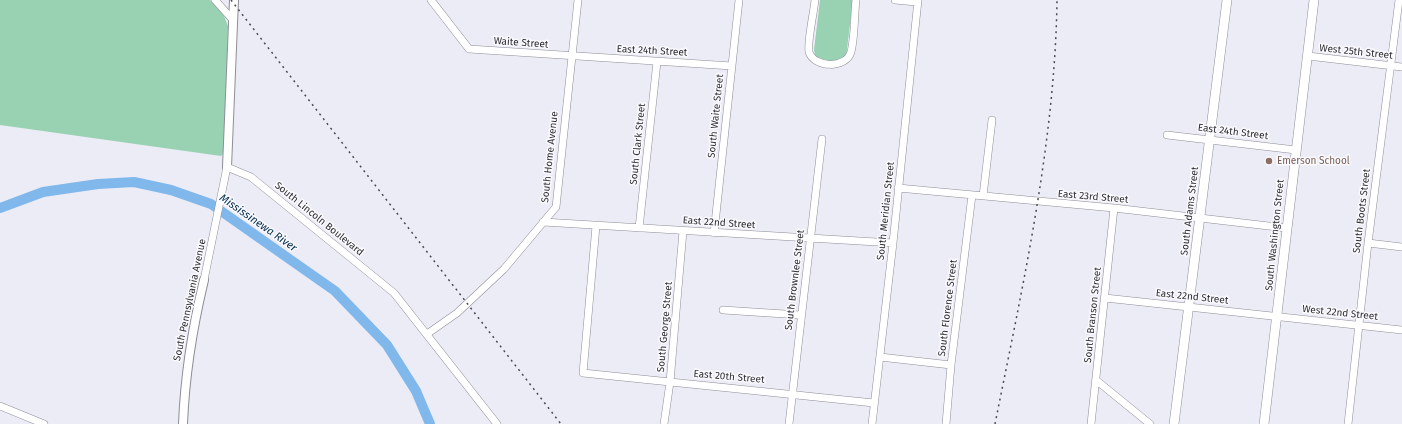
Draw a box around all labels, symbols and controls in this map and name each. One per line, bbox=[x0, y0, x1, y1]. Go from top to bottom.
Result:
street label: Waite Street bbox=[493, 35, 549, 51]
street label: West 25th Street bbox=[1319, 42, 1393, 62]
street label: East 24th Street bbox=[616, 43, 688, 59]
street label: South Waite Street bbox=[706, 74, 726, 158]
street label: South Clark Street bbox=[628, 103, 648, 185]
street label: South Home Avenue bbox=[539, 111, 561, 203]
street label: East 24th Street bbox=[1197, 122, 1269, 142]
place label: Emerson School bbox=[1277, 155, 1350, 167]
marker: Emerson School bbox=[1264, 156, 1274, 166]
street label: South Meridian Street bbox=[875, 161, 897, 261]
street label: South Adams Street bbox=[1179, 166, 1201, 256]
street label: South Boots Street bbox=[1351, 168, 1373, 254]
street label: South Washington Street bbox=[1263, 179, 1287, 291]
street label: South Lincoln Boulevard bbox=[272, 180, 366, 258]
street label: East 23rd Street bbox=[1057, 188, 1129, 206]
water label: Mississinewa River bbox=[217, 191, 299, 255]
street label: East 22nd Street bbox=[682, 214, 756, 232]
street label: South Brownlee Street bbox=[783, 229, 807, 331]
street label: South Pennsylvania Avenue bbox=[171, 238, 209, 362]
street label: South Florence Street bbox=[936, 259, 960, 357]
street label: South Branson Street bbox=[1082, 267, 1104, 363]
street label: South George Street bbox=[655, 281, 675, 373]
street label: East 22nd Street bbox=[1155, 287, 1229, 307]
street label: West 22nd Street bbox=[1302, 303, 1378, 323]
street label: East 20th Street bbox=[693, 368, 765, 386]

